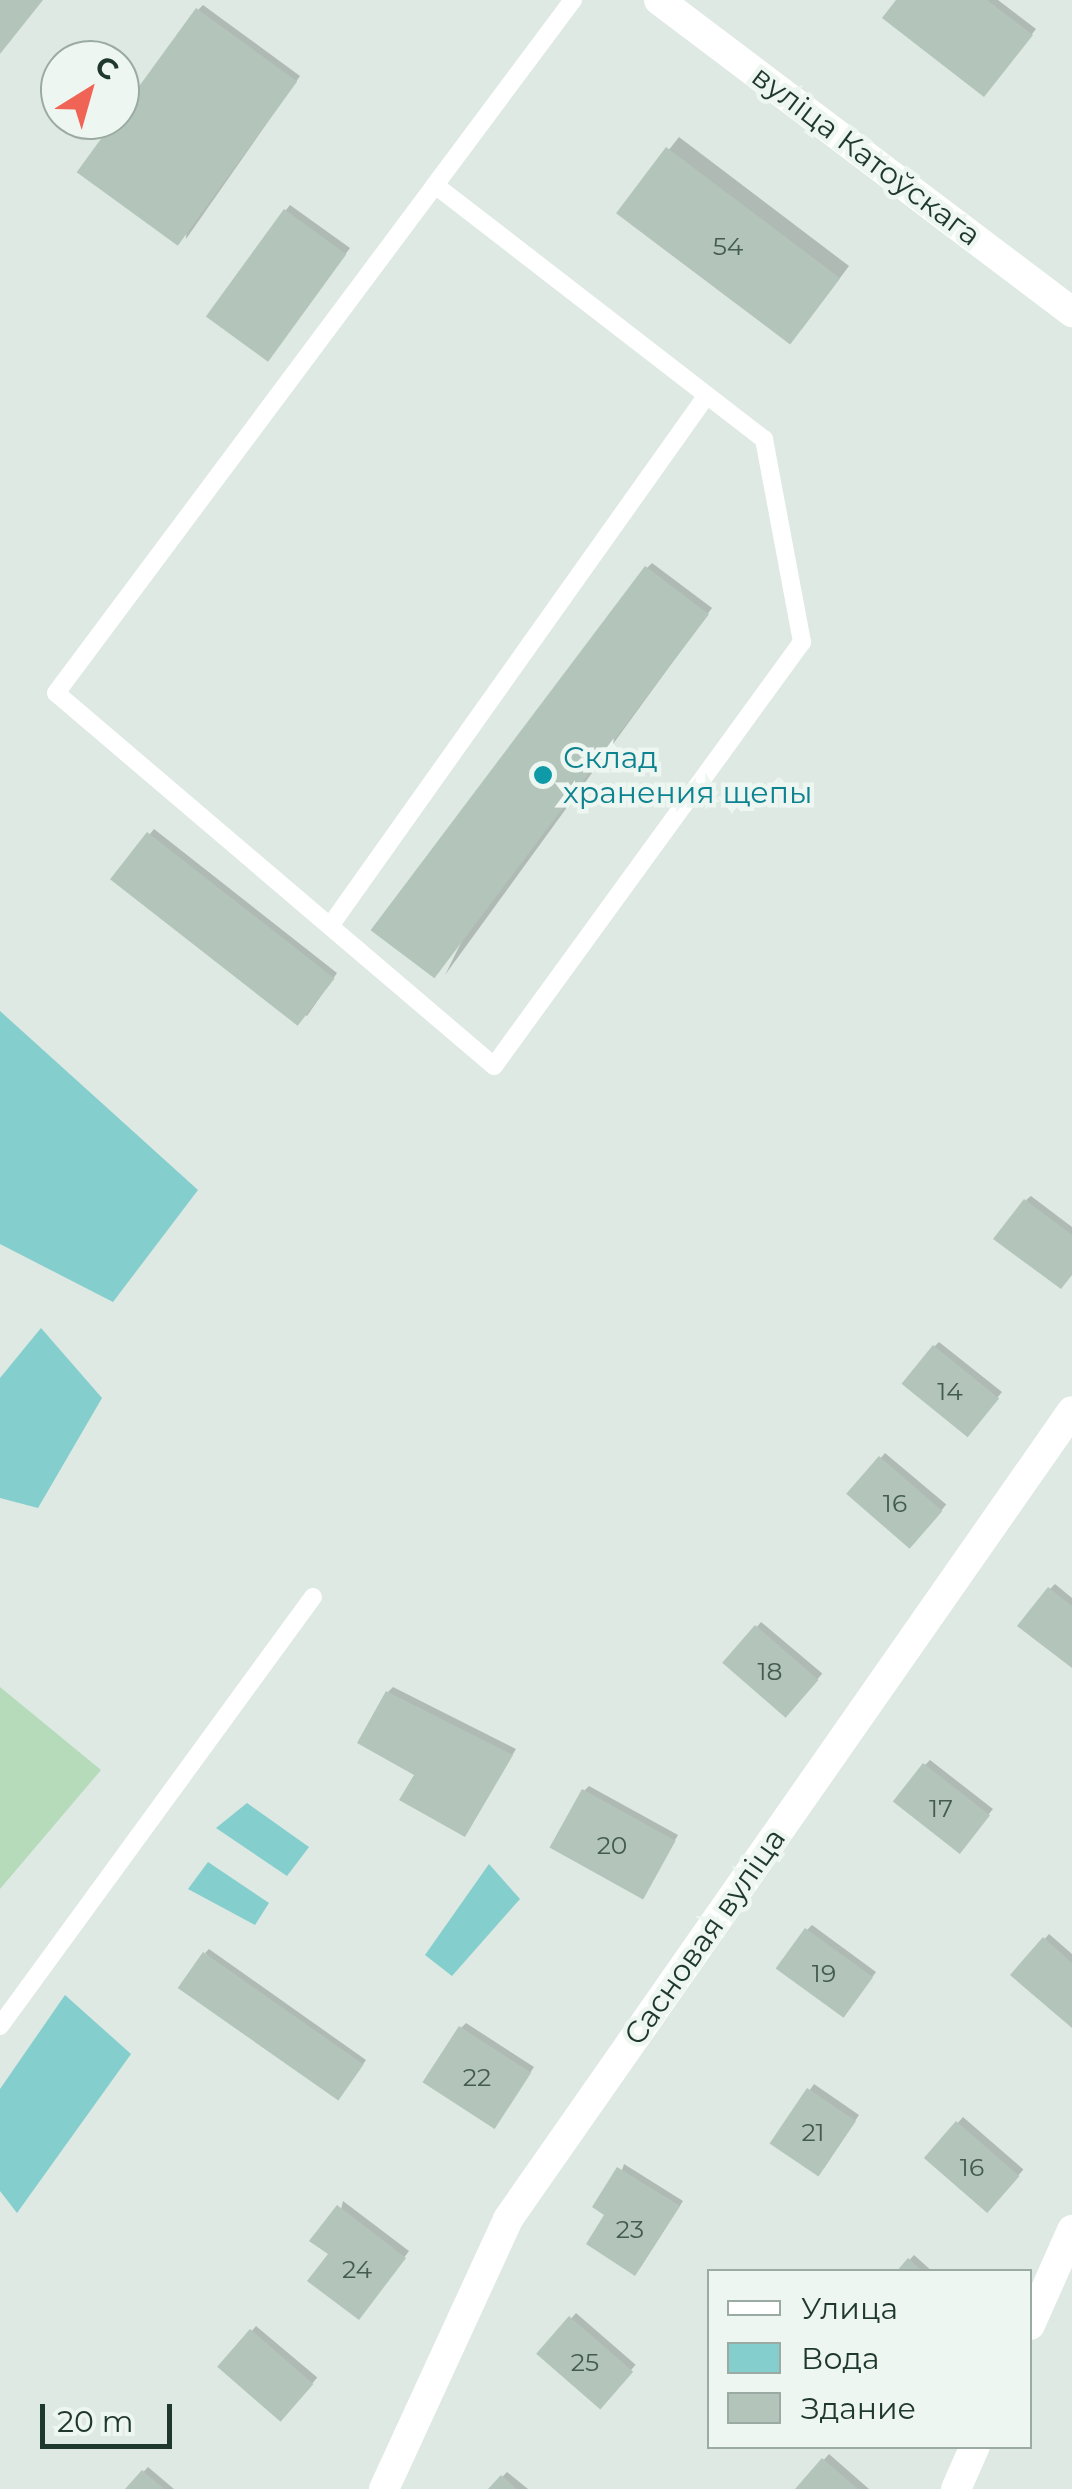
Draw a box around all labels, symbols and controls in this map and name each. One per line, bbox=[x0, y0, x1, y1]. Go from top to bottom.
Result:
north arrow bbox=[40, 40, 140, 140]
text: С bbox=[88, 48, 125, 87]
street label: вуліца Катоўскага bbox=[745, 58, 987, 254]
house number: 54 bbox=[713, 231, 743, 261]
place label: Склад хранения щепы bbox=[563, 740, 813, 810]
marker: Склад хранения щепы bbox=[532, 764, 554, 786]
house number: 14 bbox=[937, 1376, 963, 1406]
house number: 16 bbox=[883, 1488, 907, 1518]
house number: 18 bbox=[758, 1656, 782, 1686]
house number: 17 bbox=[929, 1793, 953, 1823]
street label: Сасновая вуліца bbox=[617, 1822, 793, 2052]
house number: 20 bbox=[597, 1830, 627, 1860]
house number: 19 bbox=[812, 1958, 836, 1988]
house number: 22 bbox=[463, 2062, 491, 2092]
house number: 21 bbox=[801, 2117, 825, 2147]
house number: 16 bbox=[960, 2152, 984, 2182]
house number: 23 bbox=[616, 2214, 644, 2244]
house number: 24 bbox=[342, 2254, 372, 2284]
legend bbox=[707, 2269, 1032, 2449]
text: Улица bbox=[801, 2290, 898, 2327]
text: Вода bbox=[801, 2340, 880, 2377]
house number: 25 bbox=[571, 2347, 599, 2377]
scale bar bbox=[45, 2384, 178, 2446]
text: Здание bbox=[801, 2390, 916, 2427]
text: 20 m bbox=[57, 2403, 134, 2440]

